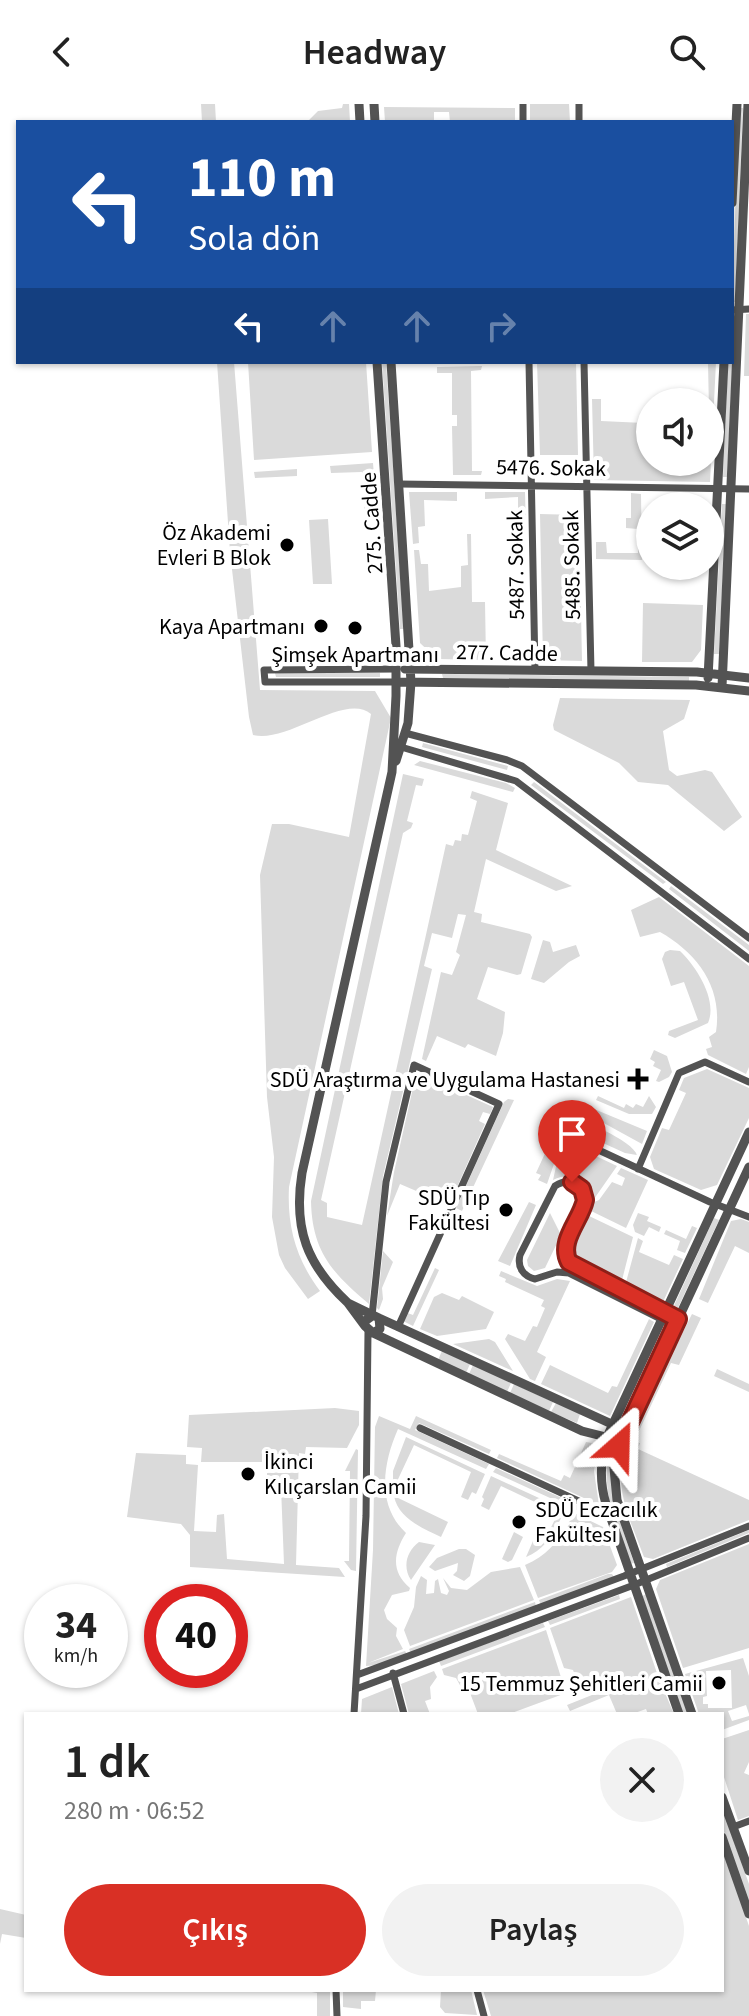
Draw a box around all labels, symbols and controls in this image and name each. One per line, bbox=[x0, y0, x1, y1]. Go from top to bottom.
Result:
text: Headway bbox=[303, 27, 446, 78]
icon: back bbox=[40, 30, 84, 74]
icon: search bbox=[665, 30, 709, 74]
text: 110 m bbox=[188, 139, 336, 218]
icon: left bbox=[56, 152, 160, 256]
text: Sola dön bbox=[188, 213, 320, 264]
icon: left bbox=[227, 304, 271, 348]
icon: ahead bbox=[311, 304, 355, 348]
icon: ahead bbox=[395, 304, 439, 348]
icon: right bbox=[479, 304, 523, 348]
map controls bbox=[636, 388, 724, 580]
button: sound bbox=[636, 388, 724, 476]
street label: 5476. Sokak bbox=[496, 451, 606, 485]
street label: 275. Cadde bbox=[352, 471, 392, 575]
button: layers bbox=[636, 492, 724, 580]
street label: 5487. Sokak bbox=[499, 510, 533, 620]
street label: 5485. Sokak bbox=[555, 510, 589, 620]
place label: Öz Akademi Evleri B Blok bbox=[157, 517, 271, 574]
marker: Öz Akademi Evleri B Blok bbox=[278, 536, 296, 554]
place label: Kaya Apartmanı bbox=[159, 611, 305, 643]
marker: Kaya Apartmanı bbox=[312, 617, 330, 635]
marker: Şimşek Apartmanı bbox=[346, 619, 364, 637]
street label: 277. Cadde bbox=[456, 636, 558, 670]
place label: Şimşek Apartmanı bbox=[271, 639, 439, 671]
place label: SDÜ Araştırma ve Uygulama Hastanesi bbox=[270, 1064, 620, 1096]
marker: SDÜ Araştırma ve Uygulama Hastanesi bbox=[627, 1068, 649, 1090]
pin bbox=[538, 1100, 606, 1182]
icon: arrive bbox=[550, 1112, 594, 1156]
place label: SDÜ Tıp Fakültesi bbox=[408, 1182, 490, 1239]
marker: SDÜ Tıp Fakültesi bbox=[497, 1201, 515, 1219]
position arrow bbox=[577, 1404, 661, 1488]
place label: İkinci Kılıçarslan Camii bbox=[264, 1446, 417, 1503]
marker: İkinci Kılıçarslan Camii bbox=[239, 1465, 257, 1483]
place label: SDÜ Eczacılık Fakültesi bbox=[535, 1494, 658, 1551]
marker: SDÜ Eczacılık Fakültesi bbox=[510, 1513, 528, 1531]
speed limit sign: 40 bbox=[144, 1584, 248, 1688]
text: 34 bbox=[55, 1597, 97, 1654]
text: km/h bbox=[54, 1642, 98, 1670]
place label: 15 Temmuz Şehitleri Camii bbox=[459, 1668, 703, 1700]
marker: 15 Temmuz Şehitleri Camii bbox=[710, 1674, 728, 1692]
text: 1 dk bbox=[64, 1728, 150, 1796]
button: close bbox=[600, 1738, 684, 1822]
text: 280 m · 06:52 bbox=[64, 1792, 205, 1829]
button: Çıkış bbox=[64, 1884, 366, 1976]
button: Paylaş bbox=[382, 1884, 684, 1976]

